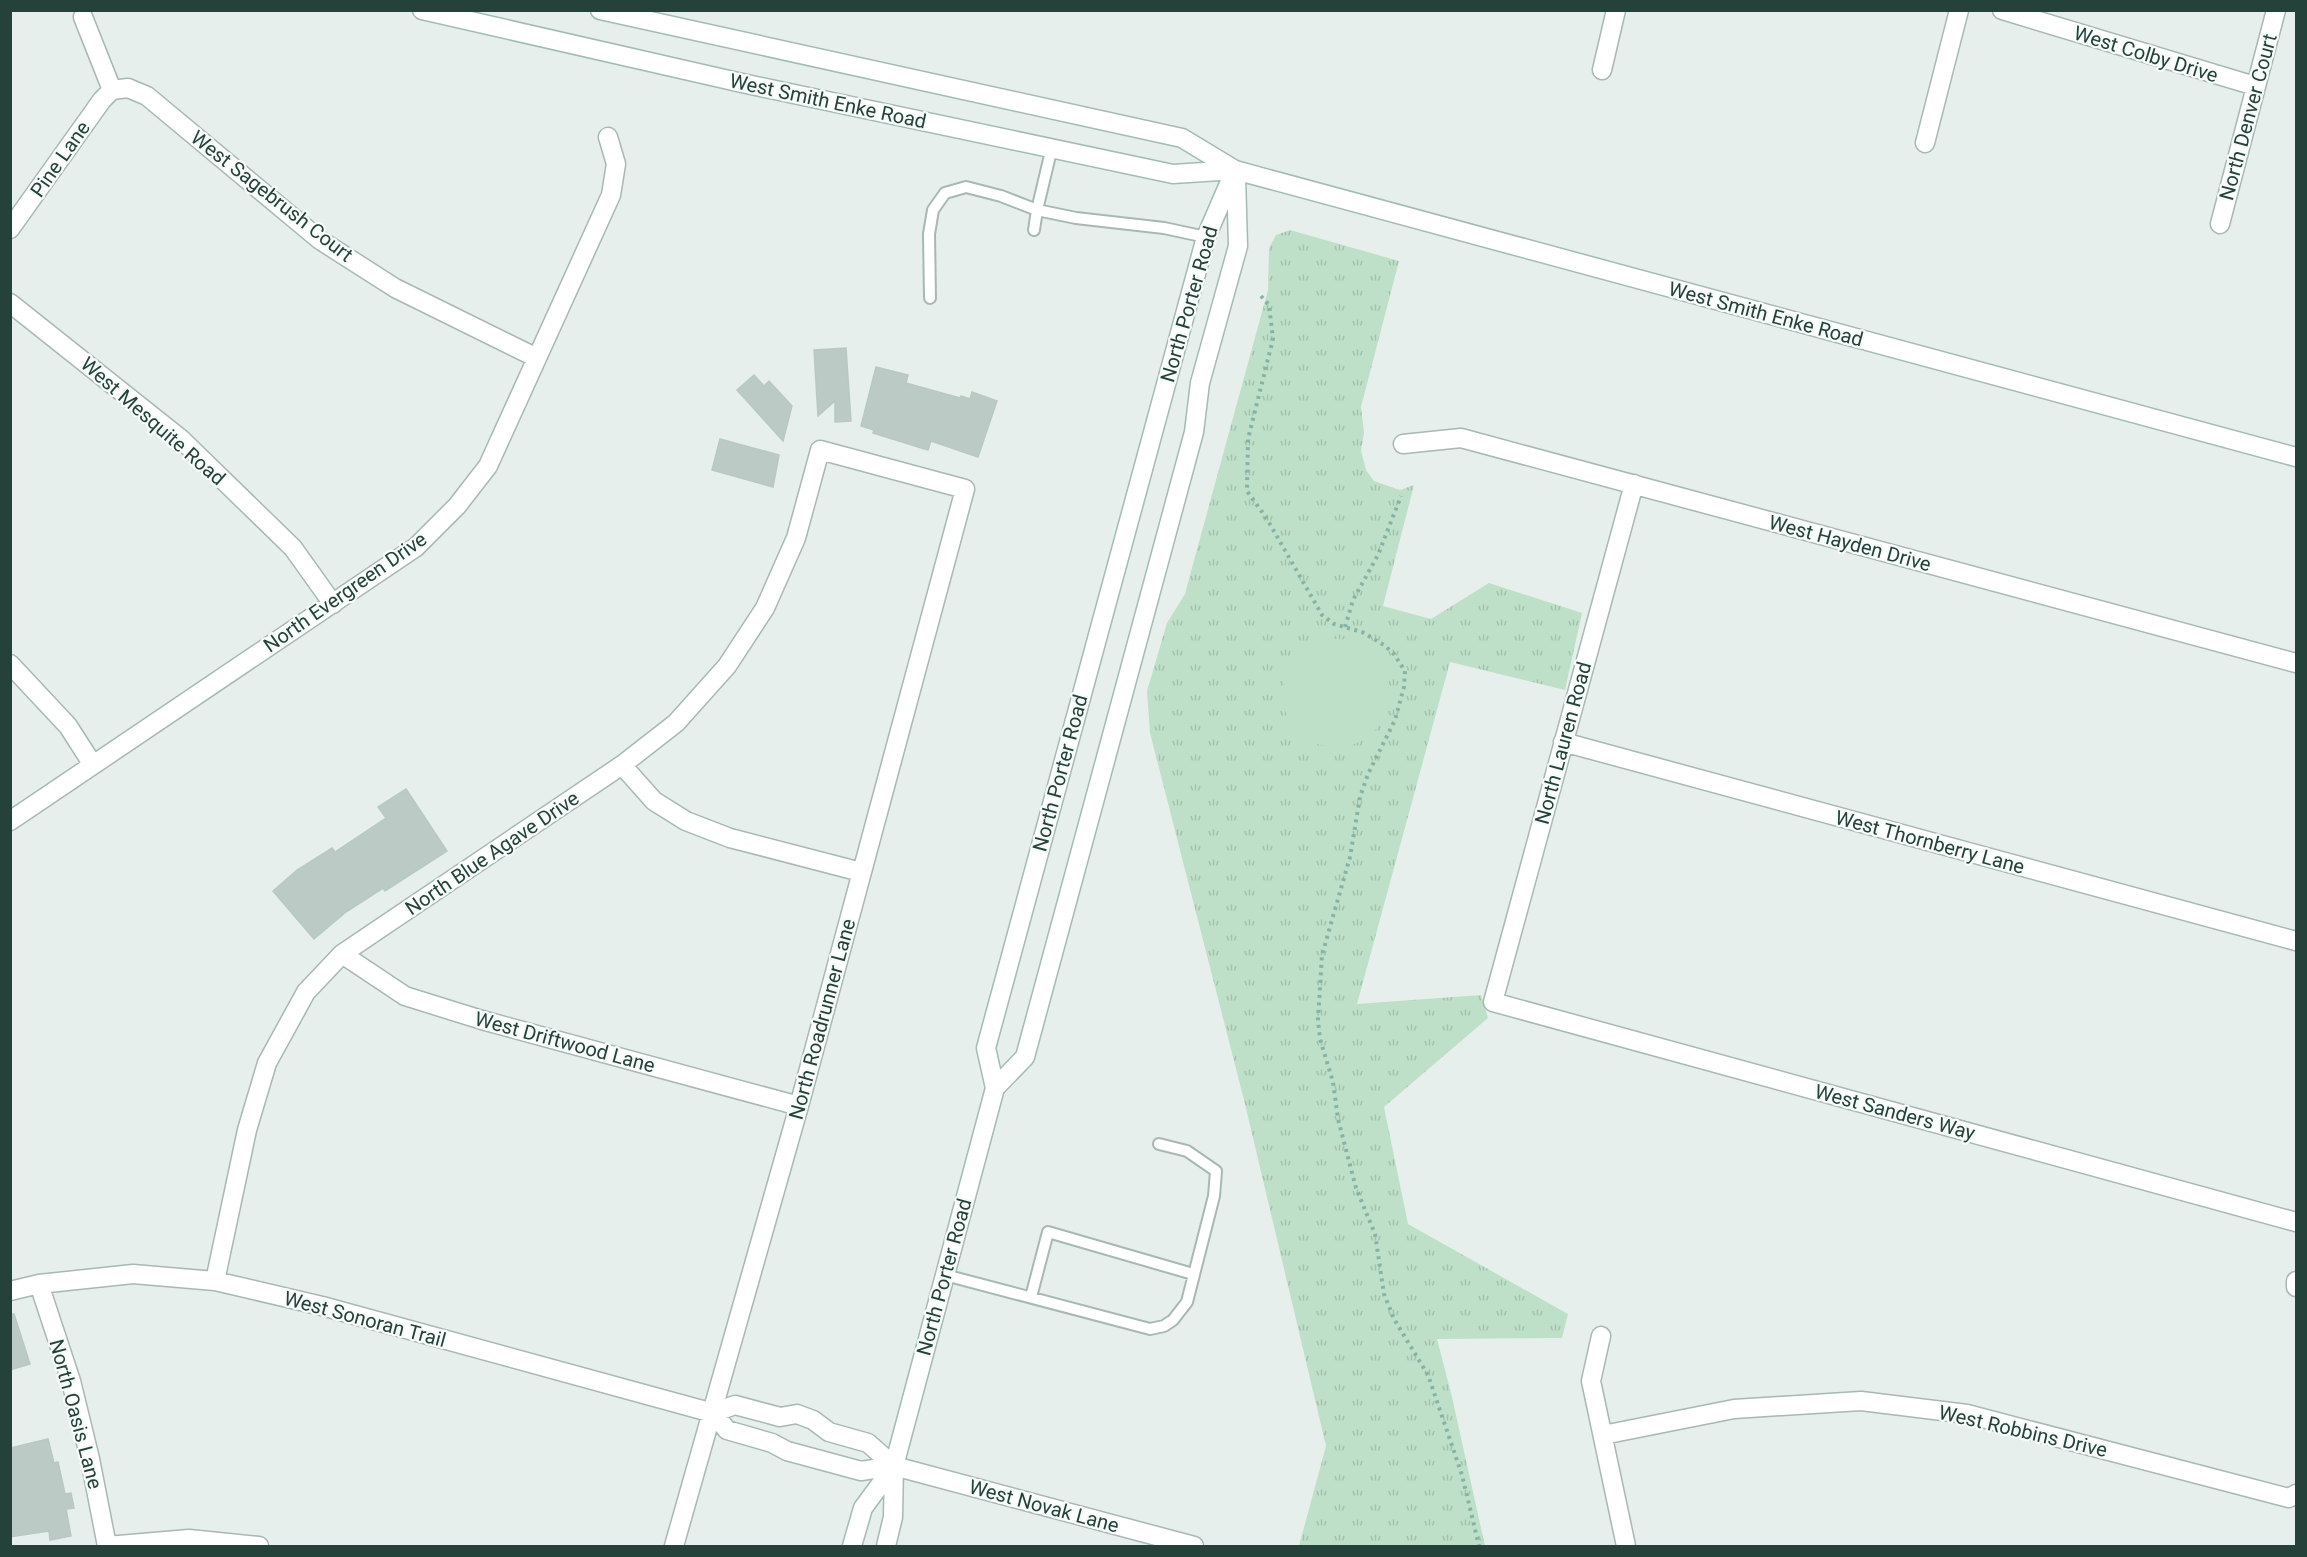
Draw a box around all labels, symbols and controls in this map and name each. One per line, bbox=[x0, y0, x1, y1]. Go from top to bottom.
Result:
street label: West Colby Drive bbox=[2071, 21, 2221, 87]
street label: North Denver Court bbox=[2214, 31, 2282, 203]
street label: West Smith Enke Road bbox=[727, 68, 929, 134]
street label: Pine Lane bbox=[25, 116, 95, 202]
street label: West Sagebrush Court bbox=[186, 125, 358, 267]
street label: North Porter Road bbox=[1155, 223, 1223, 385]
street label: West Smith Enke Road bbox=[1666, 276, 1866, 352]
street label: West Mesquite Road bbox=[76, 352, 230, 490]
street label: West Hayden Drive bbox=[1766, 510, 1934, 576]
street label: North Evergreen Drive bbox=[259, 527, 431, 657]
street label: North Lauren Road bbox=[1530, 659, 1596, 827]
street label: North Porter Road bbox=[1028, 692, 1092, 854]
street label: North Blue Agave Drive bbox=[401, 786, 583, 920]
street label: West Thornberry Lane bbox=[1833, 805, 2027, 879]
street label: North Roadrunner Lane bbox=[784, 916, 860, 1122]
street label: West Driftwood Lane bbox=[472, 1006, 658, 1078]
street label: West Sanders Way bbox=[1812, 1079, 1978, 1145]
street label: North Porter Road bbox=[912, 1196, 976, 1358]
street label: West Sonoran Trail bbox=[281, 1286, 449, 1352]
street label: North Oasis Lane bbox=[44, 1337, 108, 1491]
street label: West Robbins Drive bbox=[1936, 1400, 2110, 1462]
street label: West Novak Lane bbox=[966, 1474, 1122, 1538]

